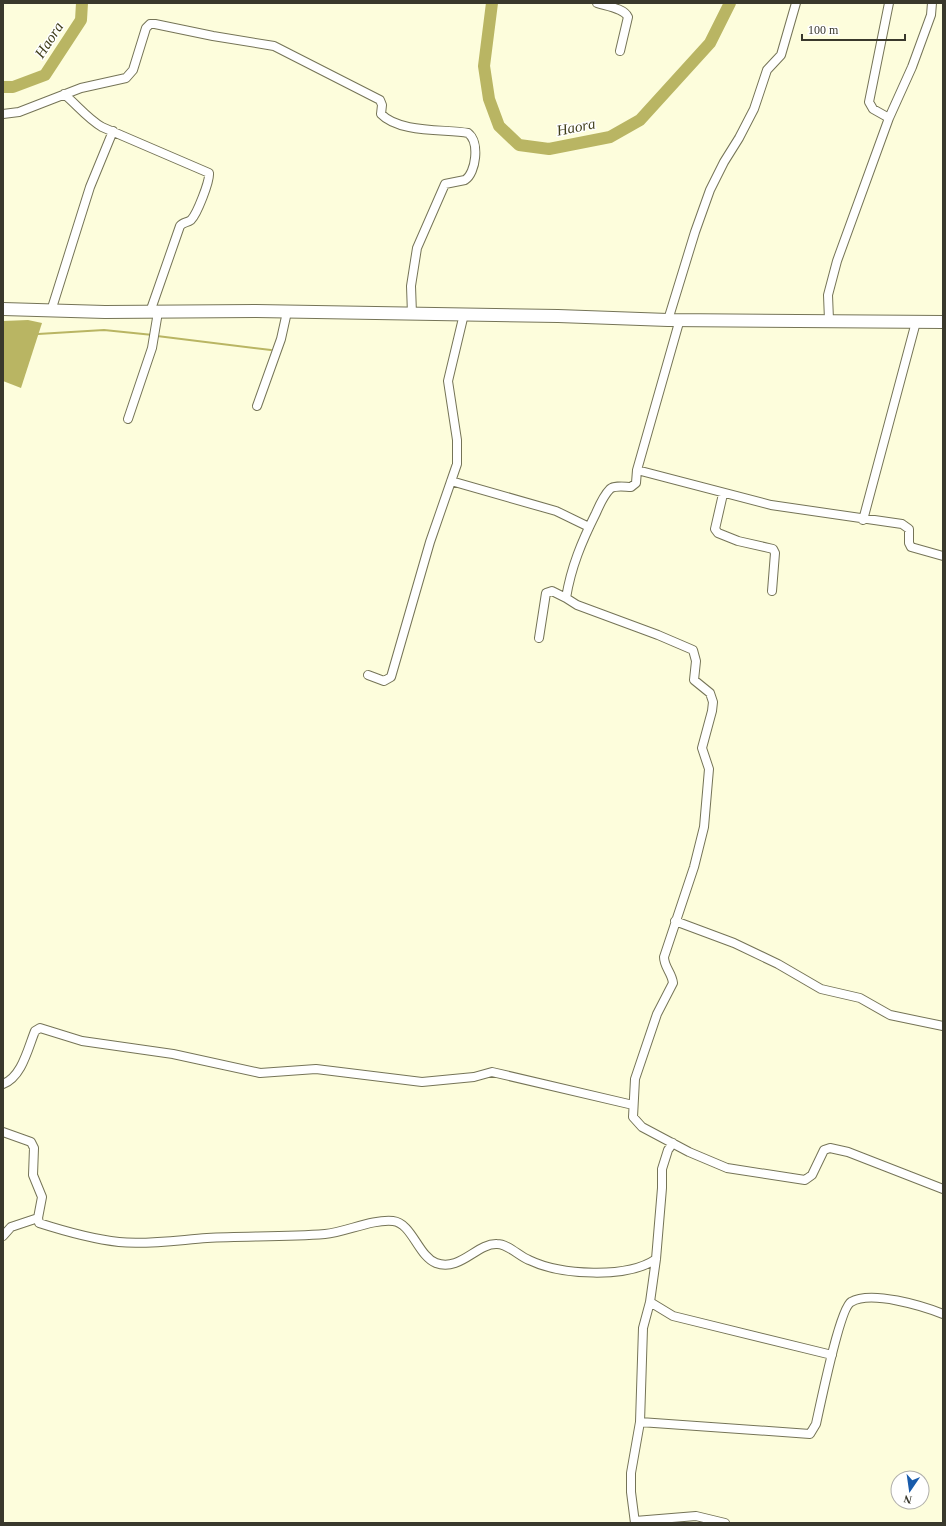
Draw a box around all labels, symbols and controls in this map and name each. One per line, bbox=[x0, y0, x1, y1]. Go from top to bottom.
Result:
scale bar bbox=[802, 16, 905, 42]
water label: Haora bbox=[31, 19, 66, 62]
text: 100 m bbox=[808, 23, 839, 37]
water label: Haora bbox=[554, 115, 597, 139]
north arrow bbox=[890, 1470, 930, 1510]
text: N bbox=[902, 1493, 913, 1506]

